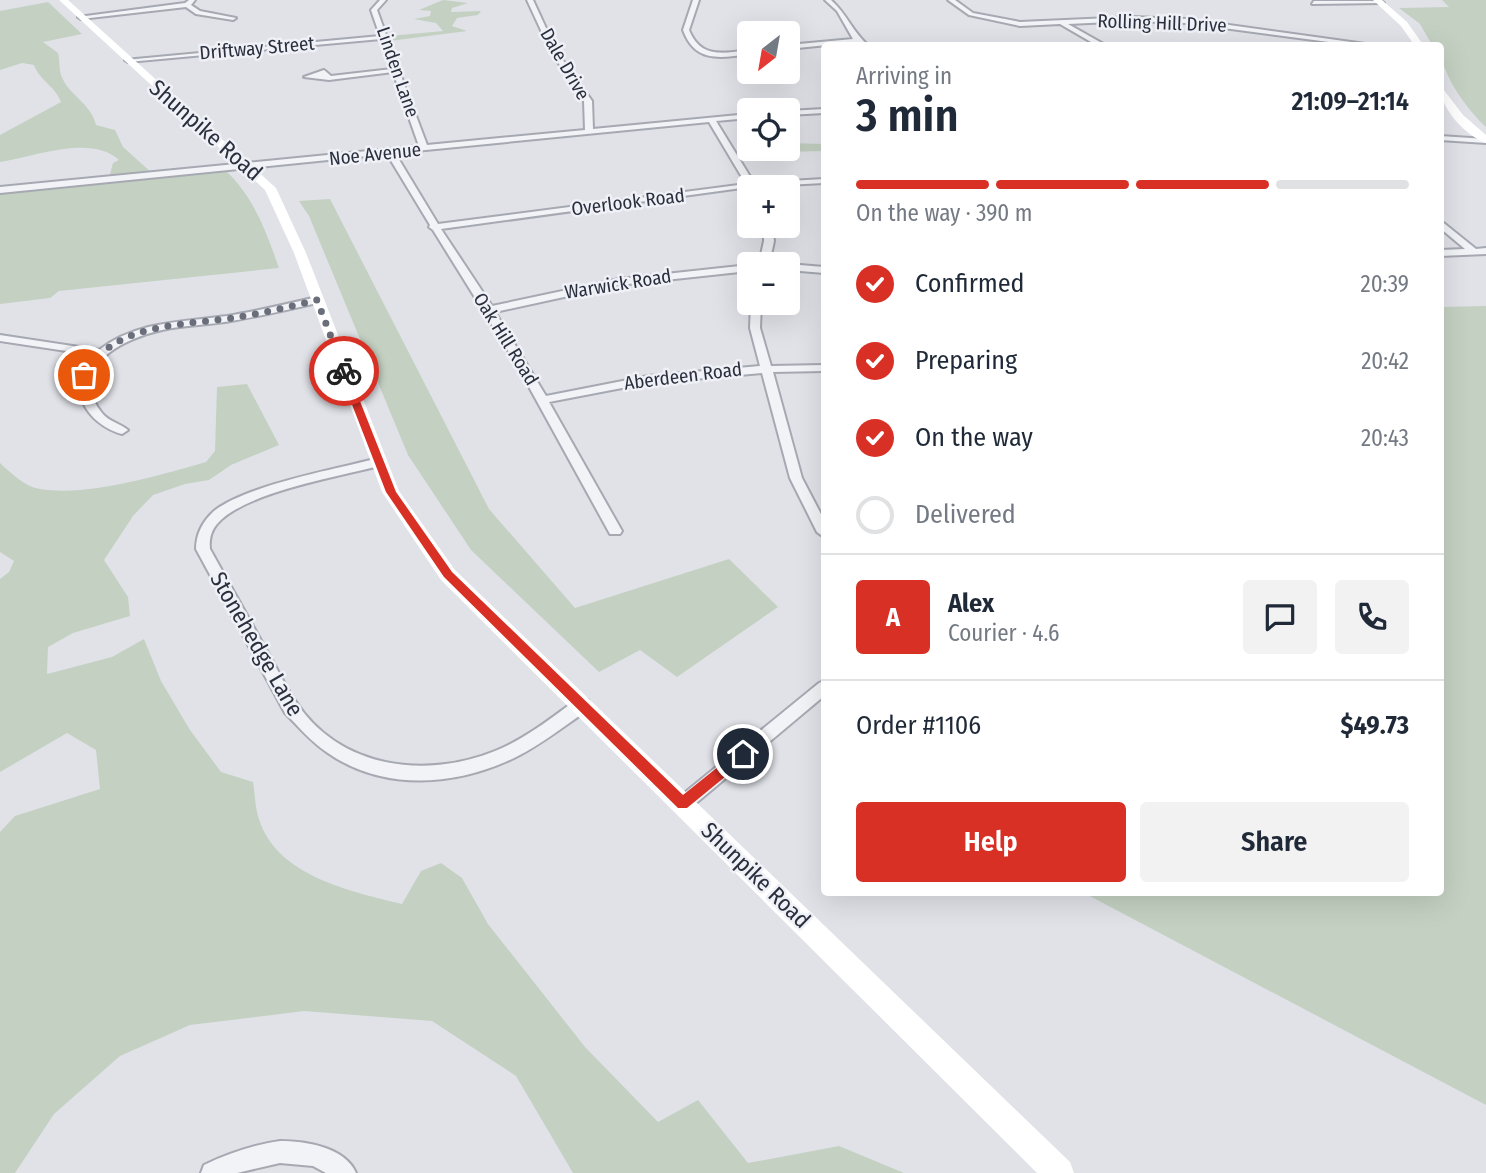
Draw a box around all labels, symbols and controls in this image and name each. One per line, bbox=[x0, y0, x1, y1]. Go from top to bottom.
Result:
street label: Rolling Hill Drive bbox=[1097, 9, 1227, 37]
north arrow bbox=[737, 21, 800, 84]
map controls bbox=[737, 21, 800, 315]
street label: Linden Lane bbox=[372, 24, 424, 120]
street label: Dale Drive bbox=[535, 24, 595, 104]
street label: Driftway Street bbox=[199, 31, 316, 64]
text: Arriving in bbox=[856, 62, 952, 90]
street label: Shunpike Road bbox=[144, 73, 268, 187]
text: 21:09–21:14 bbox=[1292, 86, 1409, 117]
text: 3 min bbox=[856, 88, 959, 143]
button: locate bbox=[737, 98, 800, 161]
street label: Noe Avenue bbox=[328, 138, 422, 170]
button: + bbox=[737, 175, 800, 238]
street label: Overlook Road bbox=[570, 184, 686, 220]
text: On the way · 390 m bbox=[856, 199, 1032, 227]
button: − bbox=[737, 252, 800, 315]
street label: Warwick Road bbox=[563, 264, 673, 304]
icon: check bbox=[856, 265, 894, 303]
text: Confirmed bbox=[915, 268, 1025, 299]
text: 20:39 bbox=[1360, 270, 1409, 298]
street label: Oak Hill Road bbox=[469, 289, 543, 389]
courier bbox=[309, 336, 379, 406]
icon: check bbox=[856, 342, 894, 380]
pin bbox=[54, 345, 114, 405]
text: Preparing bbox=[915, 345, 1017, 376]
text: 20:42 bbox=[1361, 347, 1409, 375]
icon: bike bbox=[325, 352, 363, 390]
icon: bag bbox=[65, 356, 103, 394]
street label: Aberdeen Road bbox=[623, 357, 743, 395]
icon: check bbox=[856, 419, 894, 457]
text: On the way bbox=[915, 422, 1033, 453]
text: 20:43 bbox=[1361, 424, 1409, 452]
text: Delivered bbox=[915, 499, 1016, 530]
street label: Stonehedge Lane bbox=[204, 567, 310, 721]
button: chat bbox=[1243, 580, 1317, 654]
button: phone bbox=[1335, 580, 1409, 654]
text: Alex bbox=[948, 588, 994, 619]
text: A bbox=[886, 602, 900, 633]
text: Courier · 4.6 bbox=[948, 619, 1059, 647]
text: Order #1106 bbox=[856, 710, 981, 741]
text: $49.73 bbox=[1340, 710, 1409, 741]
pin bbox=[713, 724, 773, 784]
icon: home bbox=[724, 735, 762, 773]
button: Help bbox=[856, 802, 1126, 882]
button: Share bbox=[1140, 802, 1409, 882]
street label: Shunpike Road bbox=[696, 816, 816, 934]

